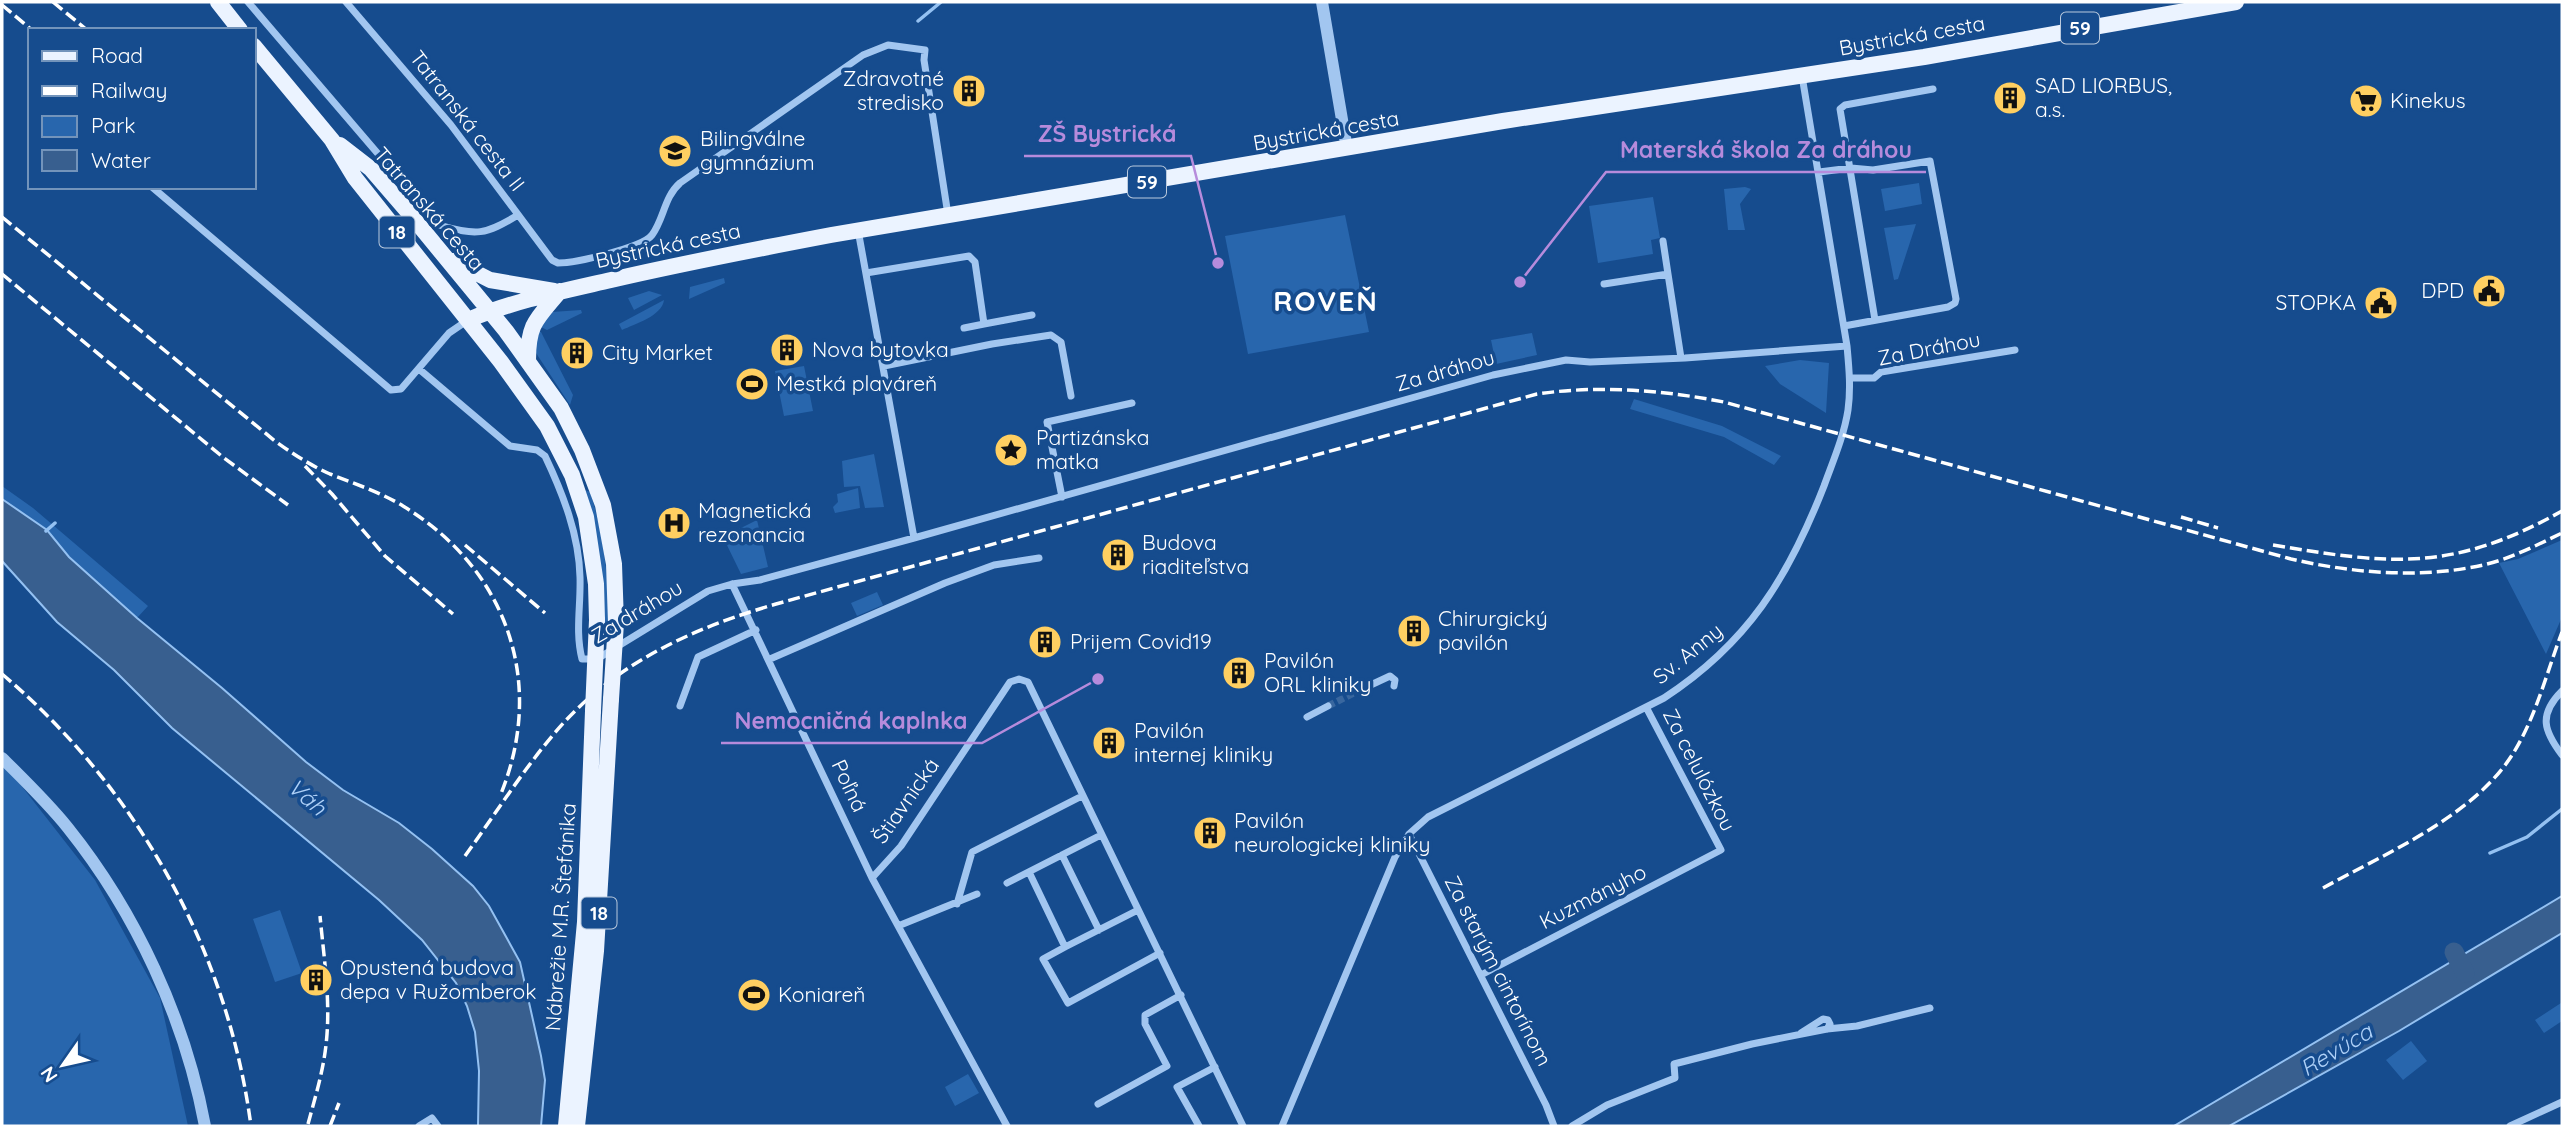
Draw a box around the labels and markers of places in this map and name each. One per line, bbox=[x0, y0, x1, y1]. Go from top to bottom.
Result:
place label: Zdravotné stredisko bbox=[843, 65, 944, 115]
building icon: Zdravotné stredisko bbox=[950, 72, 988, 110]
place label: SAD LIORBUS, a.s. bbox=[2035, 72, 2172, 122]
building icon: SAD LIORBUS, a.s. bbox=[1991, 79, 2029, 117]
supermarket icon: Kinekus bbox=[2347, 82, 2385, 120]
place label: Kinekus bbox=[2390, 87, 2466, 113]
callout: ZŠ Bystrická bbox=[1024, 112, 1191, 156]
place label: Bilingválne gymnázium bbox=[700, 125, 815, 175]
callout: Materská škola Za dráhou bbox=[1606, 128, 1926, 172]
school or university icon: Bilingválne gymnázium bbox=[656, 132, 694, 170]
public building icon: DPD bbox=[2470, 272, 2508, 310]
place label: DPD bbox=[2421, 277, 2464, 303]
public building icon: STOPKA bbox=[2362, 284, 2400, 322]
place label: STOPKA bbox=[2276, 289, 2356, 315]
building icon: Nova bytovka bbox=[768, 331, 806, 369]
building icon: City Market bbox=[558, 334, 596, 372]
place label: Nova bytovka bbox=[812, 336, 949, 362]
place label: City Market bbox=[602, 339, 713, 365]
sports icon: Mestká plaváreň bbox=[733, 365, 771, 403]
place label: Mestká plaváreň bbox=[776, 370, 937, 396]
place label: Partizánska matka bbox=[1036, 424, 1149, 474]
place icon: Partizánska matka bbox=[992, 431, 1030, 469]
place label: Magnetická rezonancia bbox=[698, 497, 812, 547]
hospital icon: Magnetická rezonancia bbox=[655, 504, 693, 542]
place label: Budova riaditeľstva bbox=[1142, 529, 1249, 579]
building icon: Budova riaditeľstva bbox=[1099, 536, 1137, 574]
place label: Chirurgický pavilón bbox=[1438, 605, 1548, 655]
building icon: Chirurgický pavilón bbox=[1395, 612, 1433, 650]
building icon: Prijem Covid19 bbox=[1026, 623, 1064, 661]
place label: Prijem Covid19 bbox=[1070, 628, 1212, 654]
place label: Pavilón ORL kliniky bbox=[1264, 647, 1371, 697]
building icon: Pavilón ORL kliniky bbox=[1220, 654, 1258, 692]
callout: Nemocničná kaplnka bbox=[721, 699, 982, 743]
place label: Pavilón internej kliniky bbox=[1134, 717, 1273, 767]
building icon: Pavilón internej kliniky bbox=[1090, 724, 1128, 762]
place label: Pavilón neurologickej kliniky bbox=[1234, 807, 1430, 857]
building icon: Pavilón neurologickej kliniky bbox=[1191, 814, 1229, 852]
place label: Opustená budova depa v Ružomberok bbox=[340, 954, 536, 1004]
building icon: Opustená budova depa v Ružomberok bbox=[297, 961, 335, 999]
sports icon: Koniareň bbox=[735, 976, 773, 1014]
place label: Koniareň bbox=[778, 981, 865, 1007]

